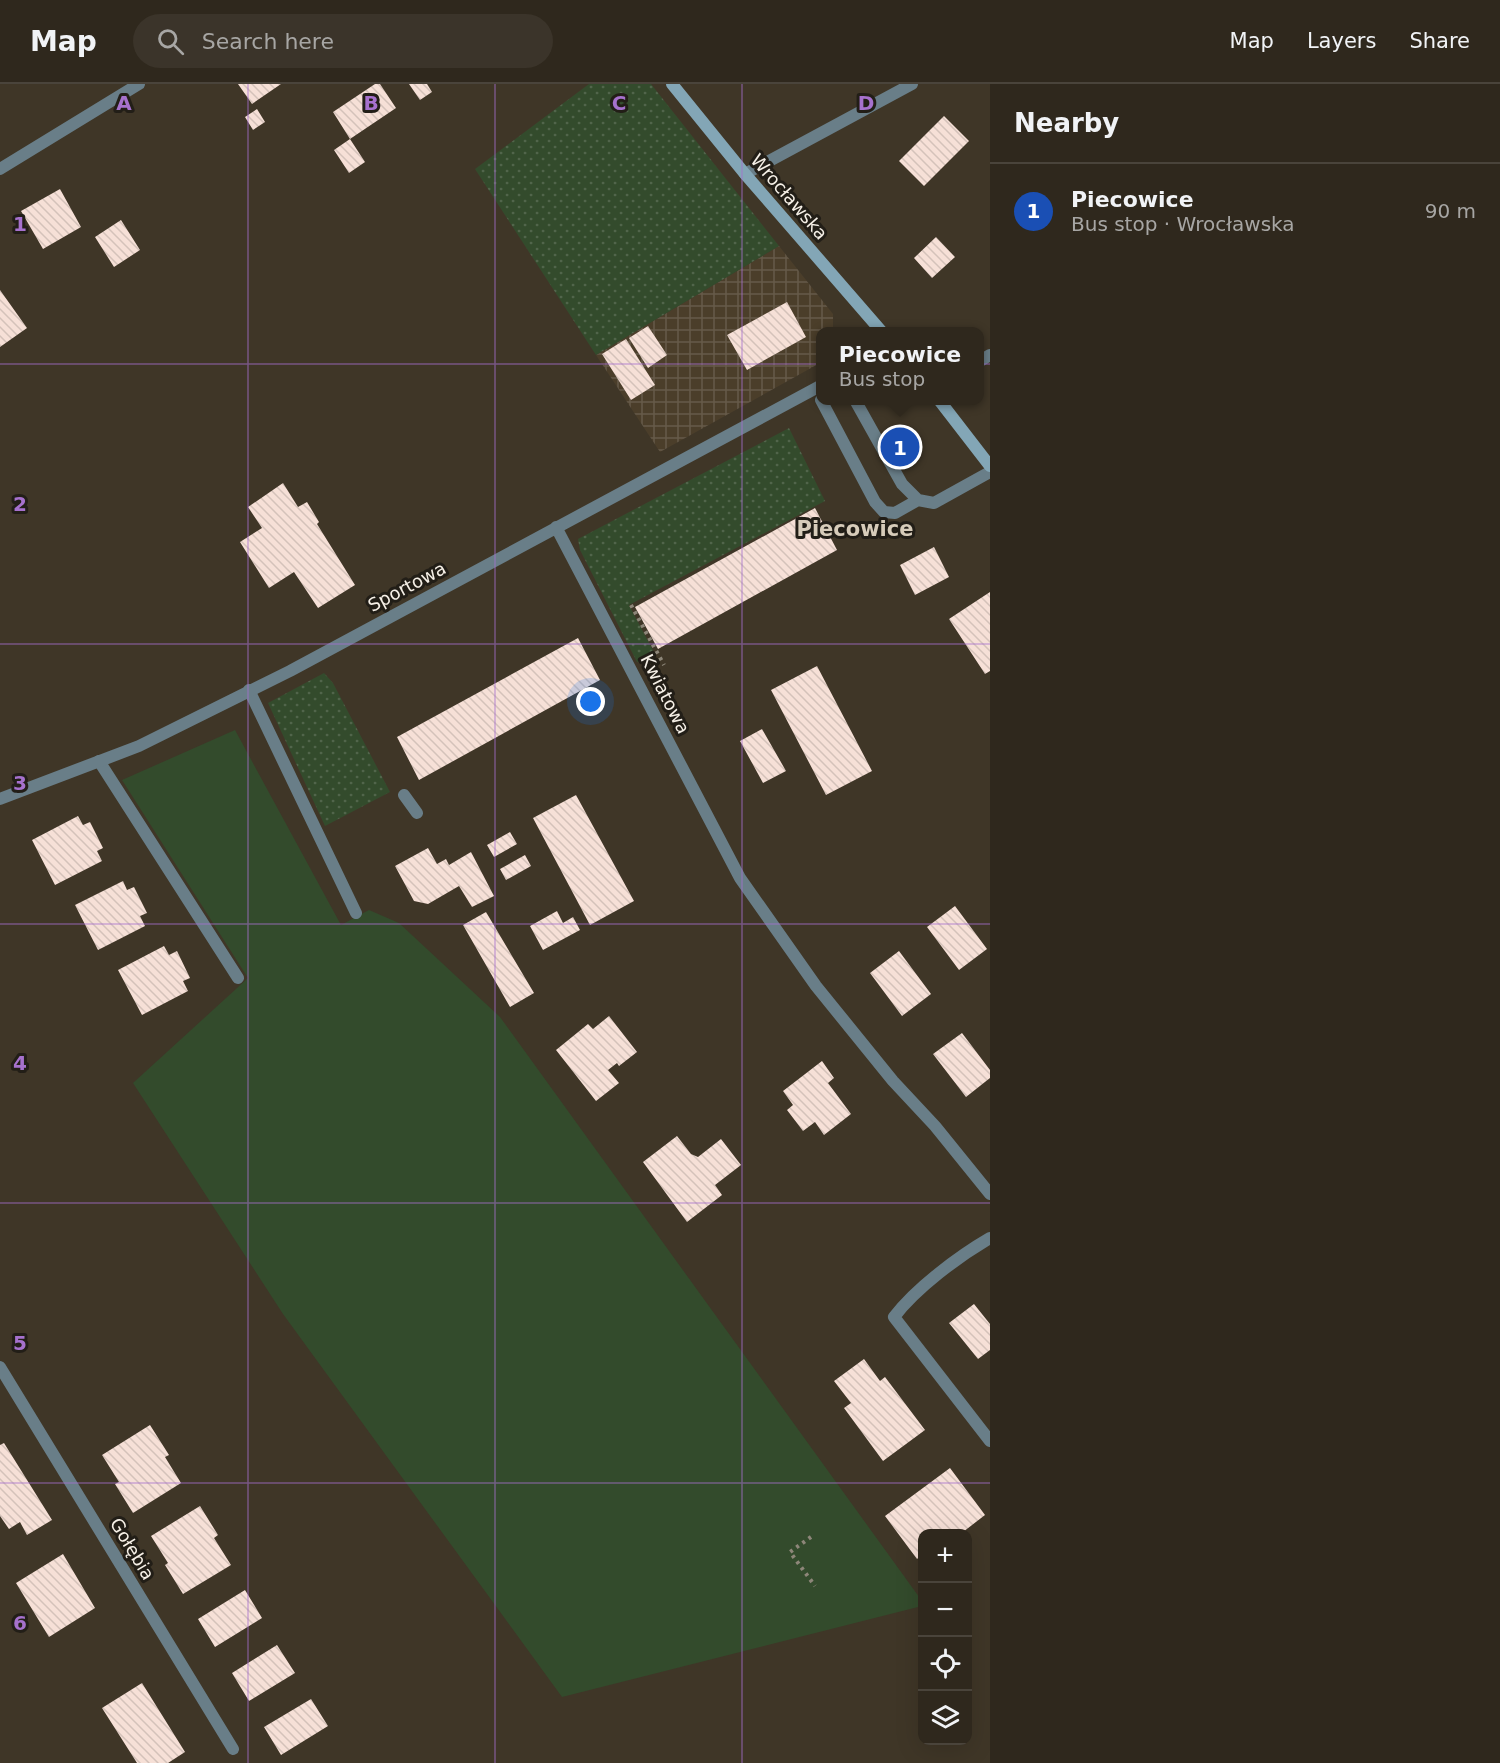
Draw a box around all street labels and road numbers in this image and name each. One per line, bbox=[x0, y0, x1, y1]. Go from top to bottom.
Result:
street label: Wrocławska bbox=[747, 150, 832, 244]
street label: Sportowa bbox=[364, 557, 449, 616]
street label: Kwiatowa bbox=[636, 651, 694, 737]
street label: Gołębia bbox=[106, 1514, 159, 1584]

